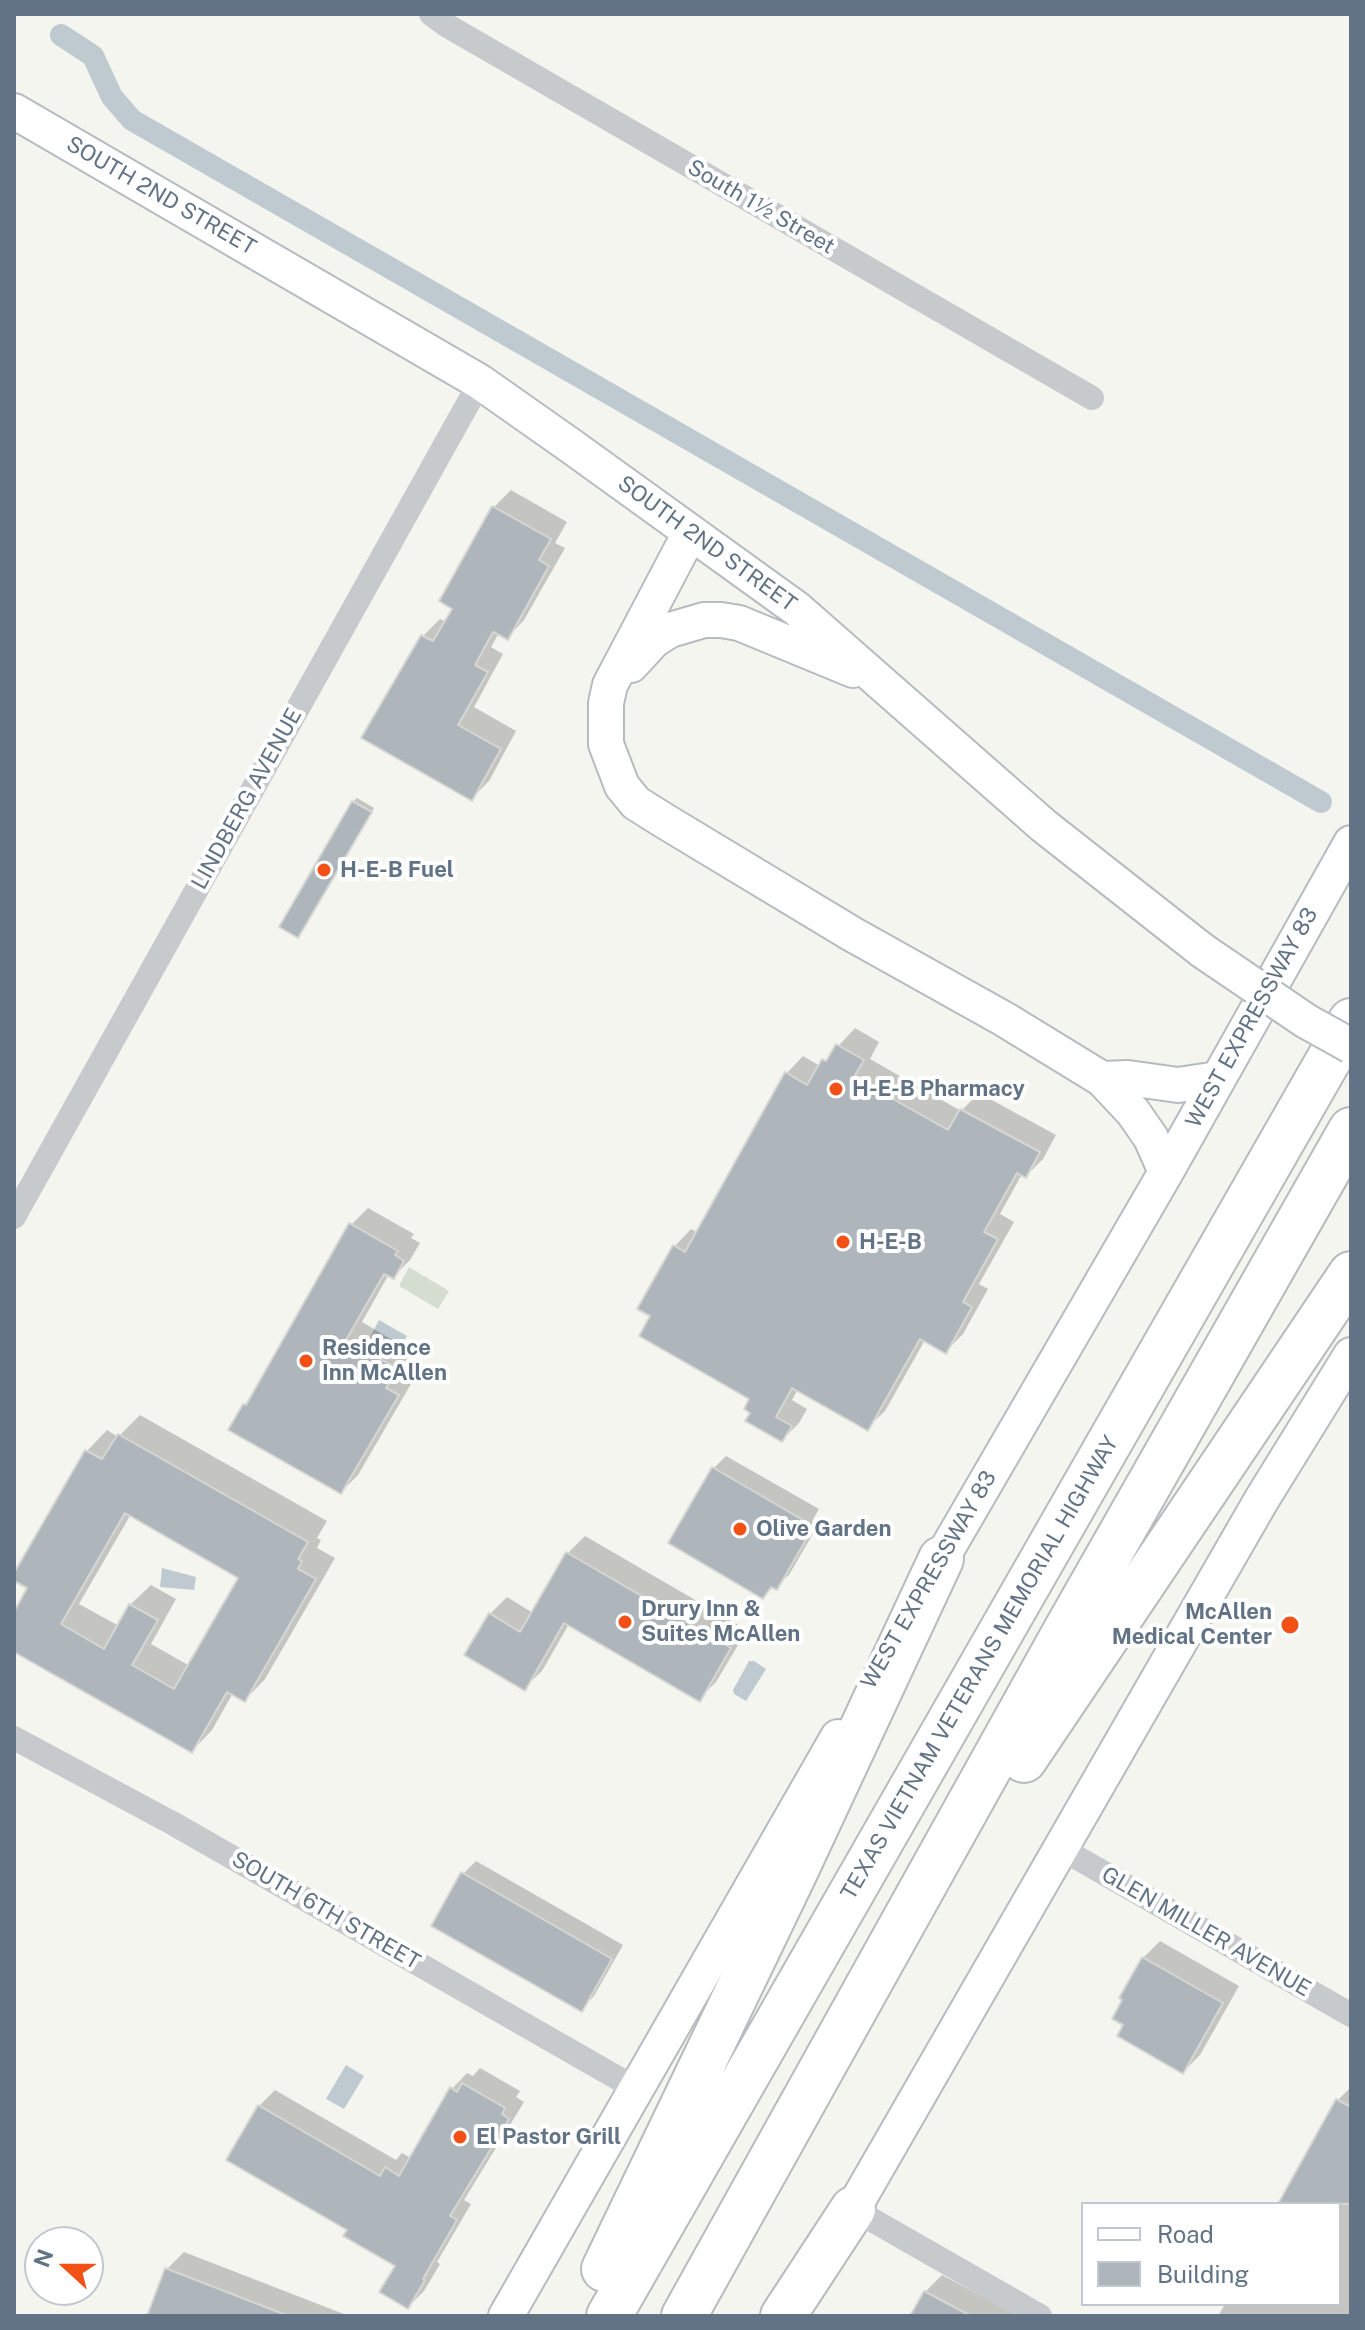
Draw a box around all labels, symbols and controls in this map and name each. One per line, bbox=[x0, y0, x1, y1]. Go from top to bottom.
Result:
street label: SOUTH 2ND STREET bbox=[62, 131, 260, 261]
street label: South 1½ Street bbox=[683, 154, 839, 260]
street label: SOUTH 2ND STREET bbox=[612, 470, 802, 618]
street label: LINDBERG AVENUE bbox=[186, 704, 308, 894]
place label: H-E-B Fuel bbox=[340, 857, 454, 883]
marker: H-E-B Fuel bbox=[315, 861, 333, 879]
street label: WEST EXPRESSWAY 83 bbox=[1180, 903, 1324, 1133]
place label: H-E-B Pharmacy bbox=[852, 1076, 1025, 1102]
marker: H-E-B Pharmacy bbox=[827, 1080, 845, 1098]
place label: H-E-B bbox=[859, 1229, 922, 1255]
marker: H-E-B bbox=[834, 1233, 852, 1251]
place label: Residence Inn McAllen bbox=[322, 1335, 447, 1386]
marker: Residence Inn McAllen bbox=[297, 1352, 315, 1370]
street label: TEXAS VIETNAM VETERANS MEMORIAL HIGHWAY bbox=[836, 1431, 1124, 1905]
street label: WEST EXPRESSWAY 83 bbox=[856, 1466, 1002, 1694]
place label: Olive Garden bbox=[756, 1516, 892, 1542]
marker: Olive Garden bbox=[731, 1520, 749, 1538]
place label: Drury Inn & Suites McAllen bbox=[641, 1596, 800, 1648]
place label: McAllen Medical Center bbox=[1112, 1599, 1272, 1650]
marker: Drury Inn & Suites McAllen bbox=[616, 1613, 634, 1631]
marker: McAllen Medical Center bbox=[1279, 1614, 1301, 1636]
street label: SOUTH 6TH STREET bbox=[227, 1846, 425, 1976]
street label: GLEN MILLER AVENUE bbox=[1097, 1861, 1315, 2003]
place label: El Pastor Grill bbox=[476, 2124, 621, 2150]
marker: El Pastor Grill bbox=[451, 2128, 469, 2146]
legend bbox=[1081, 2202, 1341, 2306]
text: Road bbox=[1157, 2220, 1214, 2248]
north arrow bbox=[24, 2226, 104, 2306]
text: N bbox=[28, 2245, 59, 2271]
text: Building bbox=[1157, 2260, 1249, 2288]

